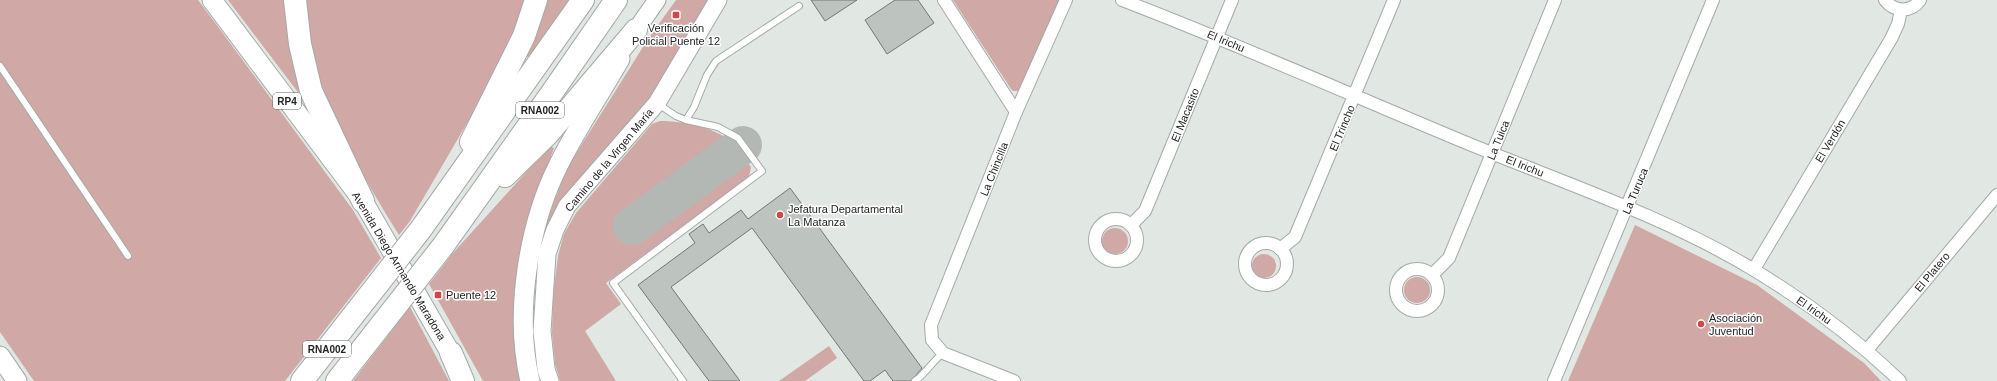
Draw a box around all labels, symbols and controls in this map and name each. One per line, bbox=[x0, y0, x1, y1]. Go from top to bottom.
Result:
marker: Verificación Policial Puente 12 bbox=[671, 10, 681, 20]
place label: Verificación Policial Puente 12 bbox=[632, 22, 720, 47]
street label: El Irichu bbox=[1205, 28, 1247, 54]
street label: El Macasito bbox=[1169, 86, 1201, 144]
road number: RP4 bbox=[273, 93, 301, 109]
road number: RNA002 bbox=[516, 102, 564, 118]
street label: El Trincho bbox=[1327, 103, 1357, 153]
street label: Camino de la Virgen María bbox=[562, 105, 656, 214]
street label: El Verdón bbox=[1813, 117, 1847, 165]
street label: La Tuica bbox=[1485, 118, 1512, 162]
street label: La Chincilla bbox=[978, 140, 1011, 198]
street label: El Irichu bbox=[1504, 153, 1546, 179]
street label: La Turuca bbox=[1620, 165, 1650, 216]
street label: Avenida Diego Armando Maradona bbox=[350, 190, 449, 343]
place label: Jefatura Departamental La Matanza bbox=[788, 203, 903, 228]
marker: Jefatura Departamental La Matanza bbox=[775, 210, 785, 220]
street label: El Platero bbox=[1912, 250, 1952, 294]
place label: Puente 12 bbox=[446, 289, 496, 301]
marker: Puente 12 bbox=[433, 290, 443, 300]
street label: El Irichu bbox=[1794, 294, 1834, 326]
place label: Asociación Juventud bbox=[1709, 312, 1762, 337]
marker: Asociación Juventud bbox=[1696, 319, 1706, 329]
road number: RNA002 bbox=[303, 341, 351, 357]

